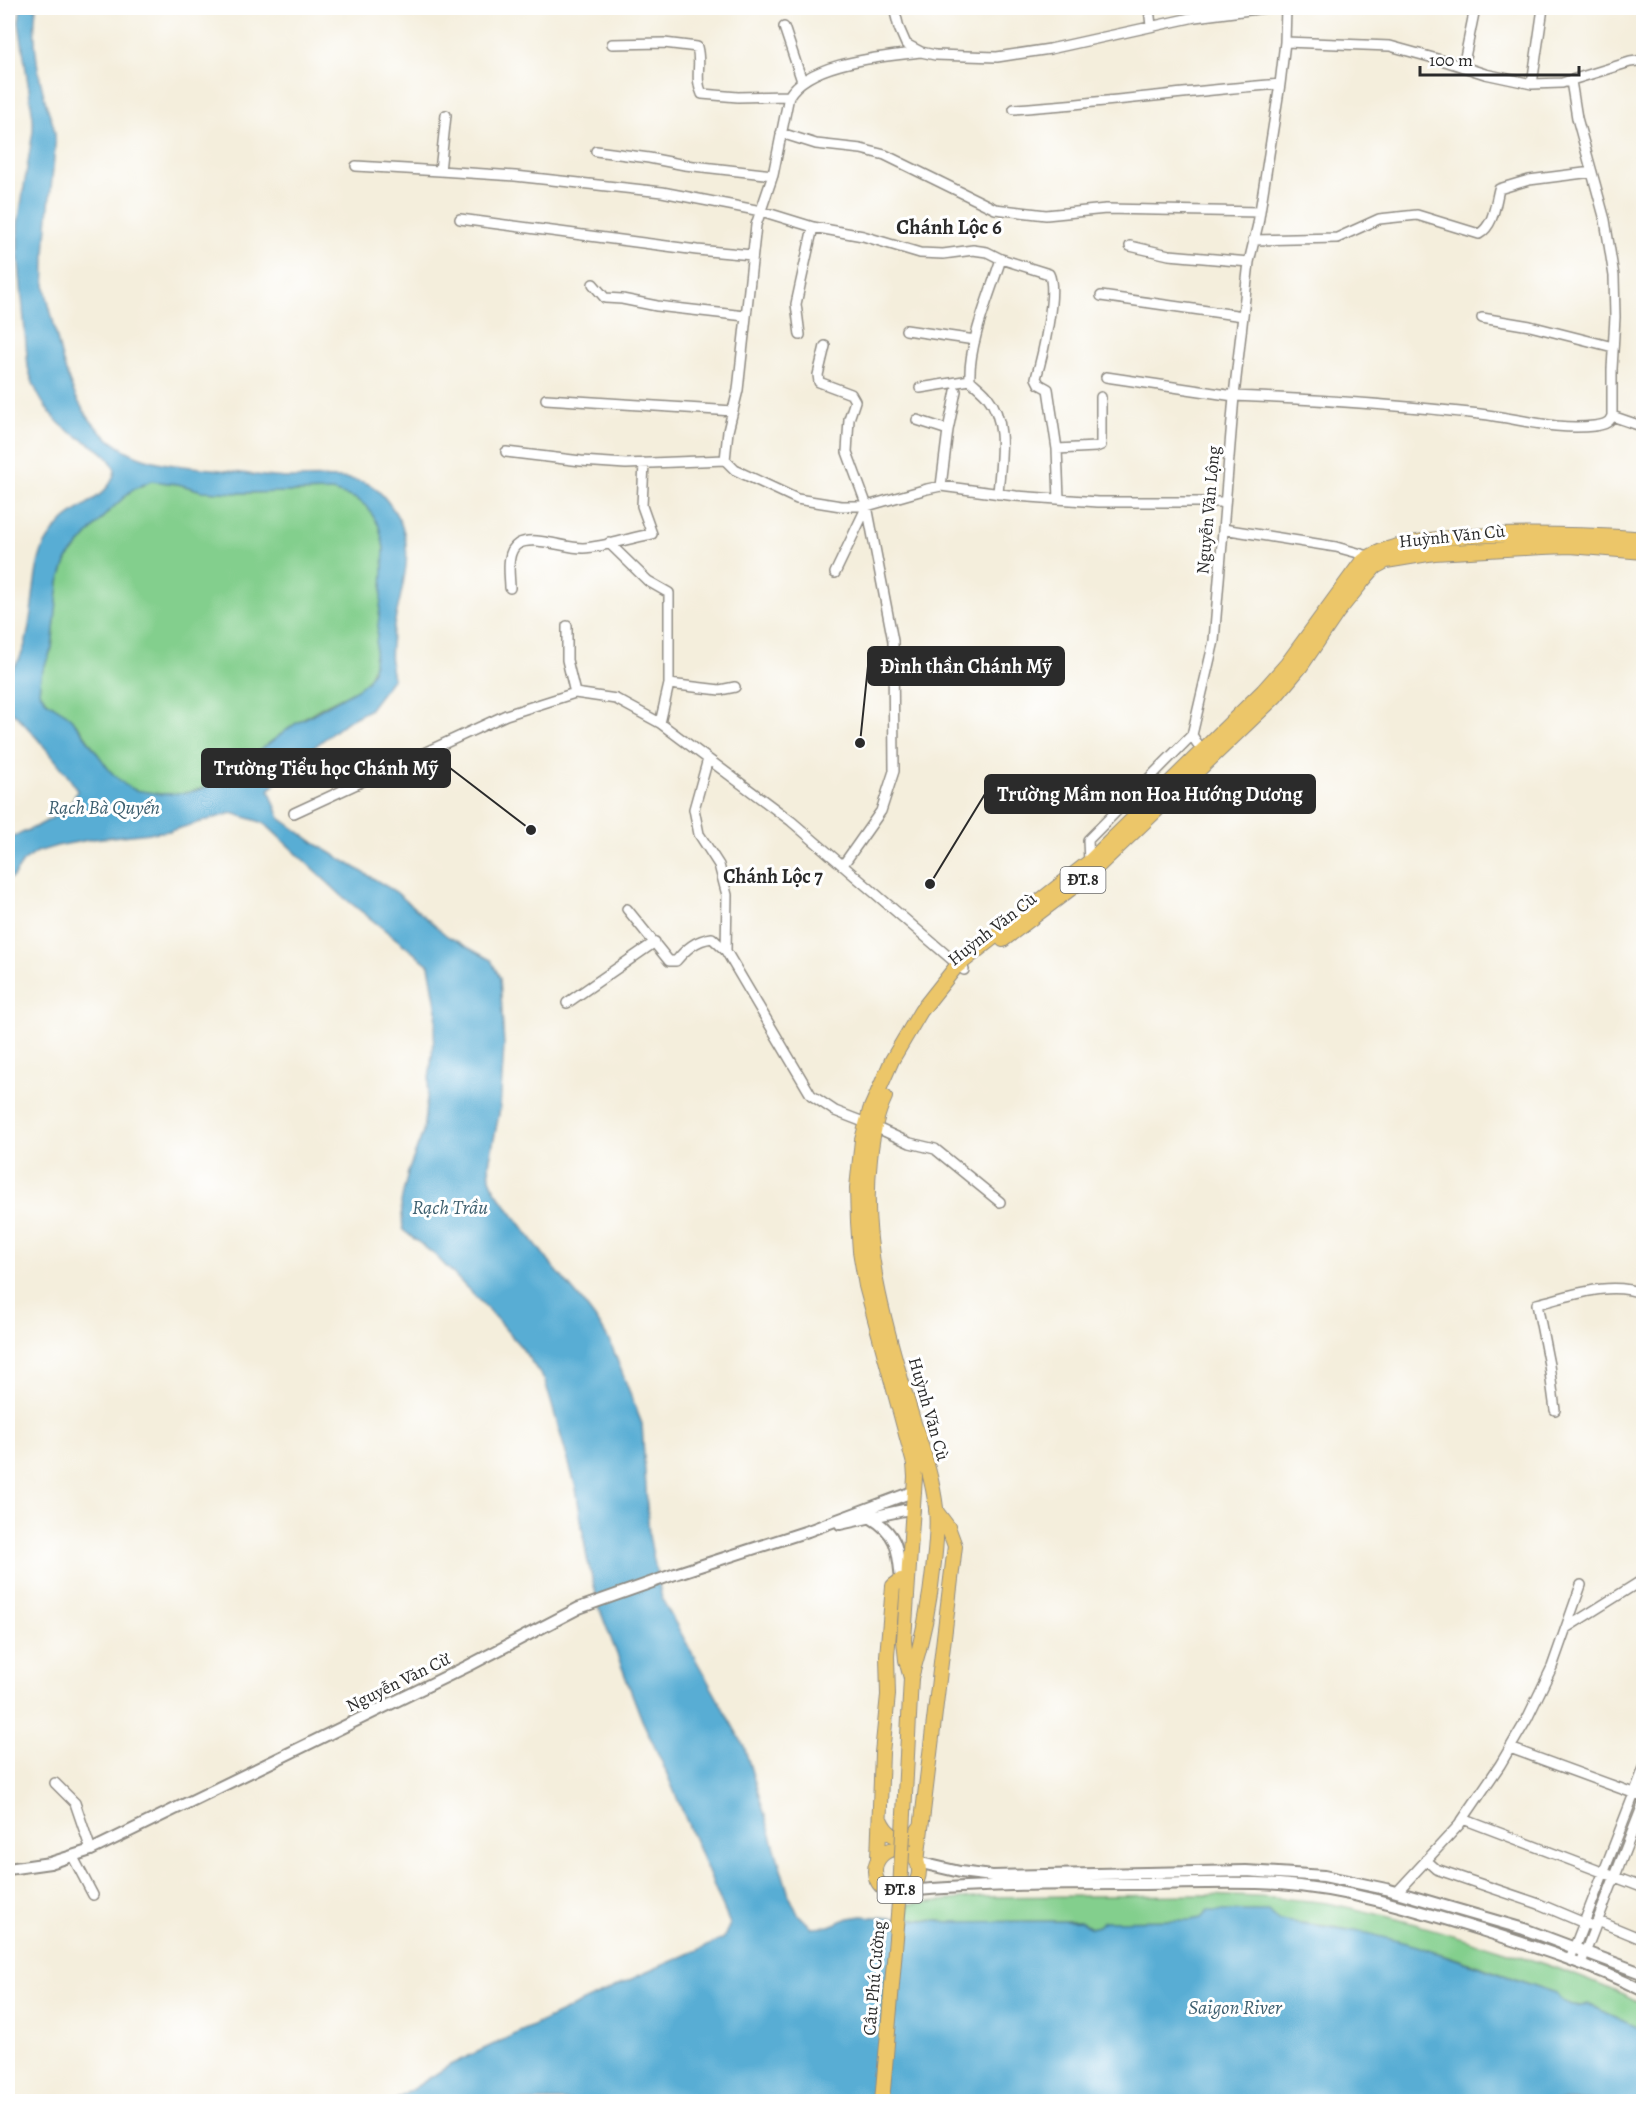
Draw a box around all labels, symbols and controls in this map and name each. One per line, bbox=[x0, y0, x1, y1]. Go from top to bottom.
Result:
scale bar bbox=[1420, 39, 1579, 77]
text: 100 m bbox=[1429, 48, 1473, 72]
district label: Chánh Lộc 6 bbox=[896, 213, 1002, 241]
street label: Nguyễn Văn Lộng bbox=[1190, 445, 1226, 575]
street label: Huỳnh Văn Cù bbox=[1398, 518, 1507, 554]
callout: Đình thần Chánh Mỹ bbox=[868, 647, 1064, 685]
text: Đình thần Chánh Mỹ bbox=[880, 653, 1052, 680]
callout: Trường Tiểu học Chánh Mỹ bbox=[202, 749, 450, 787]
text: Trường Tiểu học Chánh Mỹ bbox=[214, 755, 439, 782]
callout: Trường Mầm non Hoa Hướng Dương bbox=[985, 775, 1315, 813]
text: Trường Mầm non Hoa Hướng Dương bbox=[997, 781, 1304, 808]
water label: Rạch Bà Quyến bbox=[48, 794, 160, 821]
district label: Chánh Lộc 7 bbox=[723, 863, 823, 890]
road number: ĐT.8 bbox=[1060, 867, 1106, 893]
street label: Huỳnh Văn Cù bbox=[943, 887, 1042, 971]
water label: Rạch Trầu bbox=[412, 1194, 488, 1221]
street label: Huỳnh Văn Cù bbox=[903, 1354, 955, 1464]
street label: Nguyễn Văn Cừ bbox=[342, 1646, 454, 1718]
road number: ĐT.8 bbox=[878, 1877, 922, 1903]
street label: Cầu Phú Cường bbox=[857, 1920, 891, 2036]
water label: Saigon River bbox=[1188, 1994, 1283, 2021]

